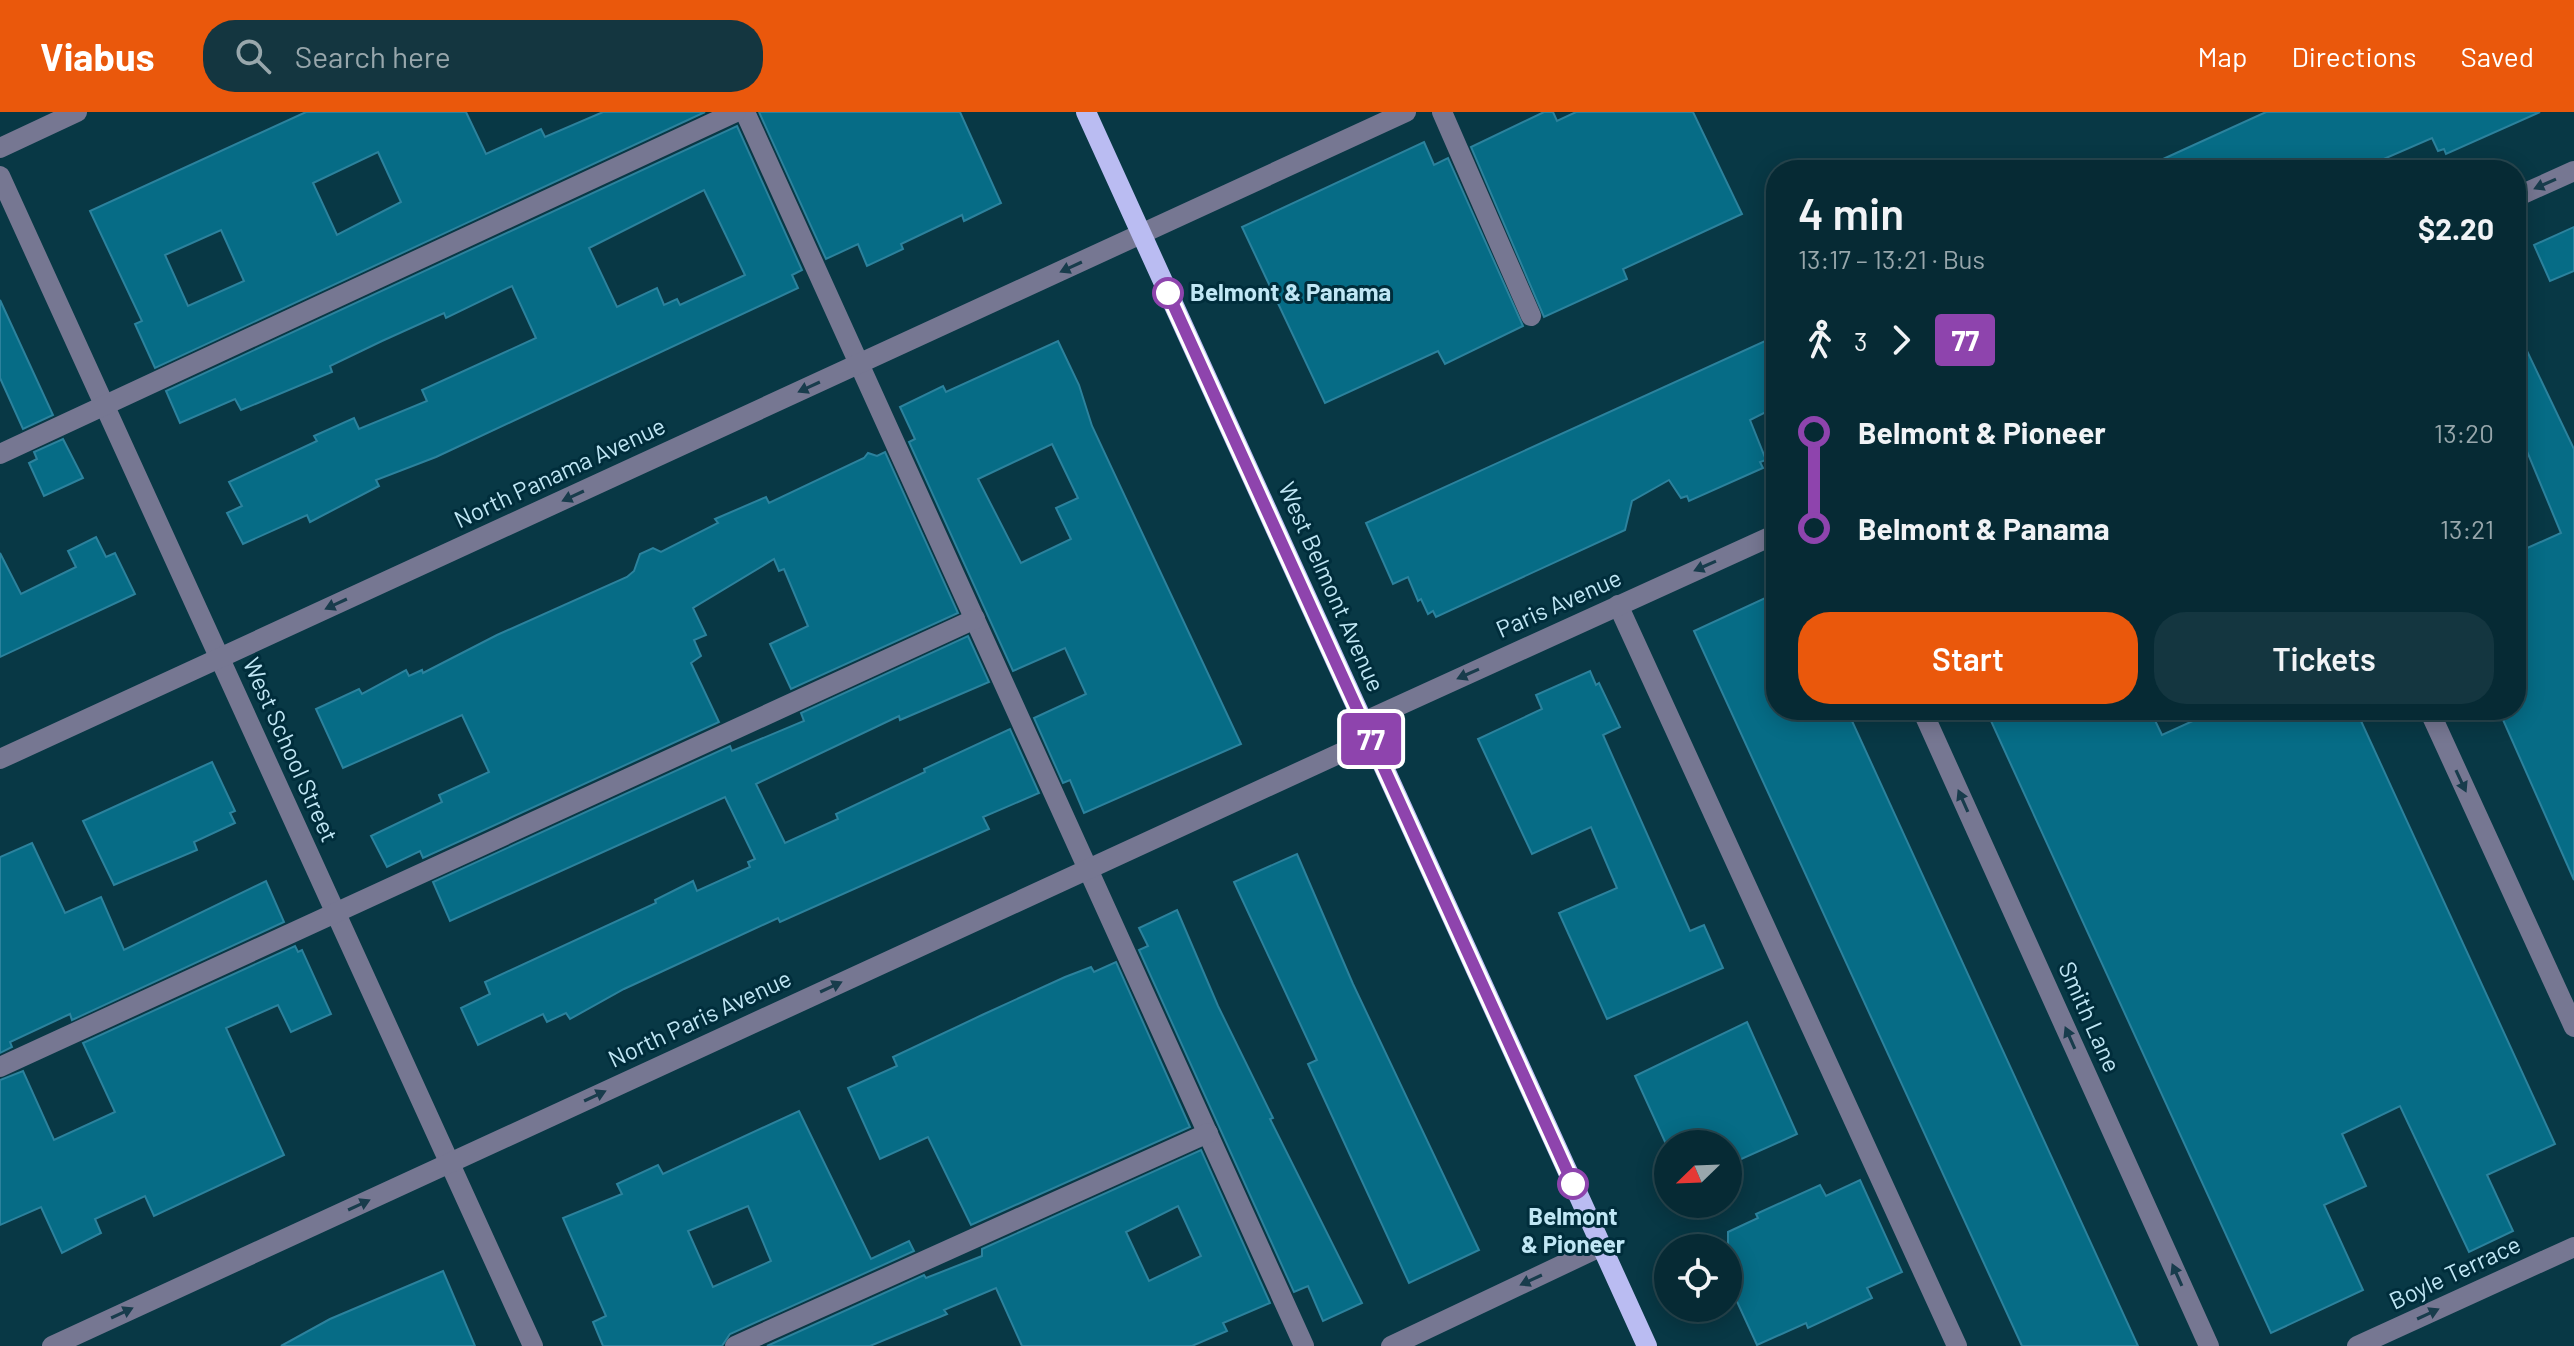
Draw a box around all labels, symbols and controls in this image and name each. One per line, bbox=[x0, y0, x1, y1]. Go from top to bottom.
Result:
search box bbox=[203, 20, 763, 92]
text: Viabus bbox=[40, 33, 155, 79]
icon: search bbox=[231, 34, 275, 78]
text: Search here bbox=[295, 38, 451, 74]
text: Map bbox=[2198, 39, 2247, 73]
text: Directions bbox=[2291, 39, 2417, 73]
text: Saved bbox=[2461, 39, 2534, 73]
one-way arrow bbox=[2533, 177, 2557, 191]
text: 4 min bbox=[1798, 186, 1904, 239]
text: $2.20 bbox=[2418, 210, 2494, 246]
text: 13:17 – 13:21 · Bus bbox=[1798, 243, 1985, 274]
one-way arrow bbox=[1059, 260, 1082, 274]
place label: Belmont & Panama bbox=[1190, 277, 1391, 306]
marker: Belmont & Panama bbox=[1153, 278, 1183, 308]
icon: walk bbox=[1798, 318, 1842, 362]
icon: forward bbox=[1879, 318, 1923, 362]
text: 77 bbox=[1951, 323, 1979, 357]
text: 3 bbox=[1854, 325, 1867, 356]
one-way arrow bbox=[797, 380, 821, 394]
street label: North Panama Avenue bbox=[449, 410, 670, 533]
text: Belmont & Pioneer bbox=[1858, 414, 2106, 450]
text: 13:20 bbox=[2434, 417, 2494, 448]
street label: West Belmont Avenue bbox=[1273, 477, 1392, 696]
one-way arrow bbox=[561, 489, 584, 503]
text: Belmont & Panama bbox=[1858, 510, 2110, 546]
text: 13:21 bbox=[2440, 513, 2494, 544]
one-way arrow bbox=[1693, 559, 1717, 573]
street label: Paris Avenue bbox=[1491, 562, 1625, 643]
one-way arrow bbox=[325, 598, 348, 611]
button: Start bbox=[1798, 612, 2138, 704]
button: Tickets bbox=[2154, 612, 2494, 704]
street label: West School Street bbox=[238, 653, 345, 846]
one-way arrow bbox=[1457, 667, 1480, 681]
line badge: 77 bbox=[1335, 713, 1407, 765]
text: 77 bbox=[1357, 722, 1385, 756]
one-way arrow bbox=[2455, 769, 2468, 793]
one-way arrow bbox=[1956, 789, 1970, 813]
street label: Smith Lane bbox=[2053, 957, 2128, 1076]
street label: North Paris Avenue bbox=[603, 963, 796, 1073]
one-way arrow bbox=[819, 980, 843, 994]
one-way arrow bbox=[2063, 1026, 2077, 1050]
one-way arrow bbox=[583, 1089, 607, 1103]
north arrow bbox=[1654, 1130, 1742, 1218]
map controls bbox=[1654, 1130, 1742, 1322]
marker: Belmont & Pioneer bbox=[1558, 1169, 1588, 1199]
one-way arrow bbox=[347, 1198, 370, 1211]
place label: Belmont & Pioneer bbox=[1521, 1201, 1625, 1258]
street label: Boyle Terrace bbox=[2384, 1229, 2525, 1315]
button: locate bbox=[1654, 1234, 1742, 1322]
one-way arrow bbox=[2170, 1263, 2184, 1287]
one-way arrow bbox=[1520, 1273, 1543, 1287]
one-way arrow bbox=[111, 1307, 134, 1320]
one-way arrow bbox=[2416, 1307, 2440, 1320]

